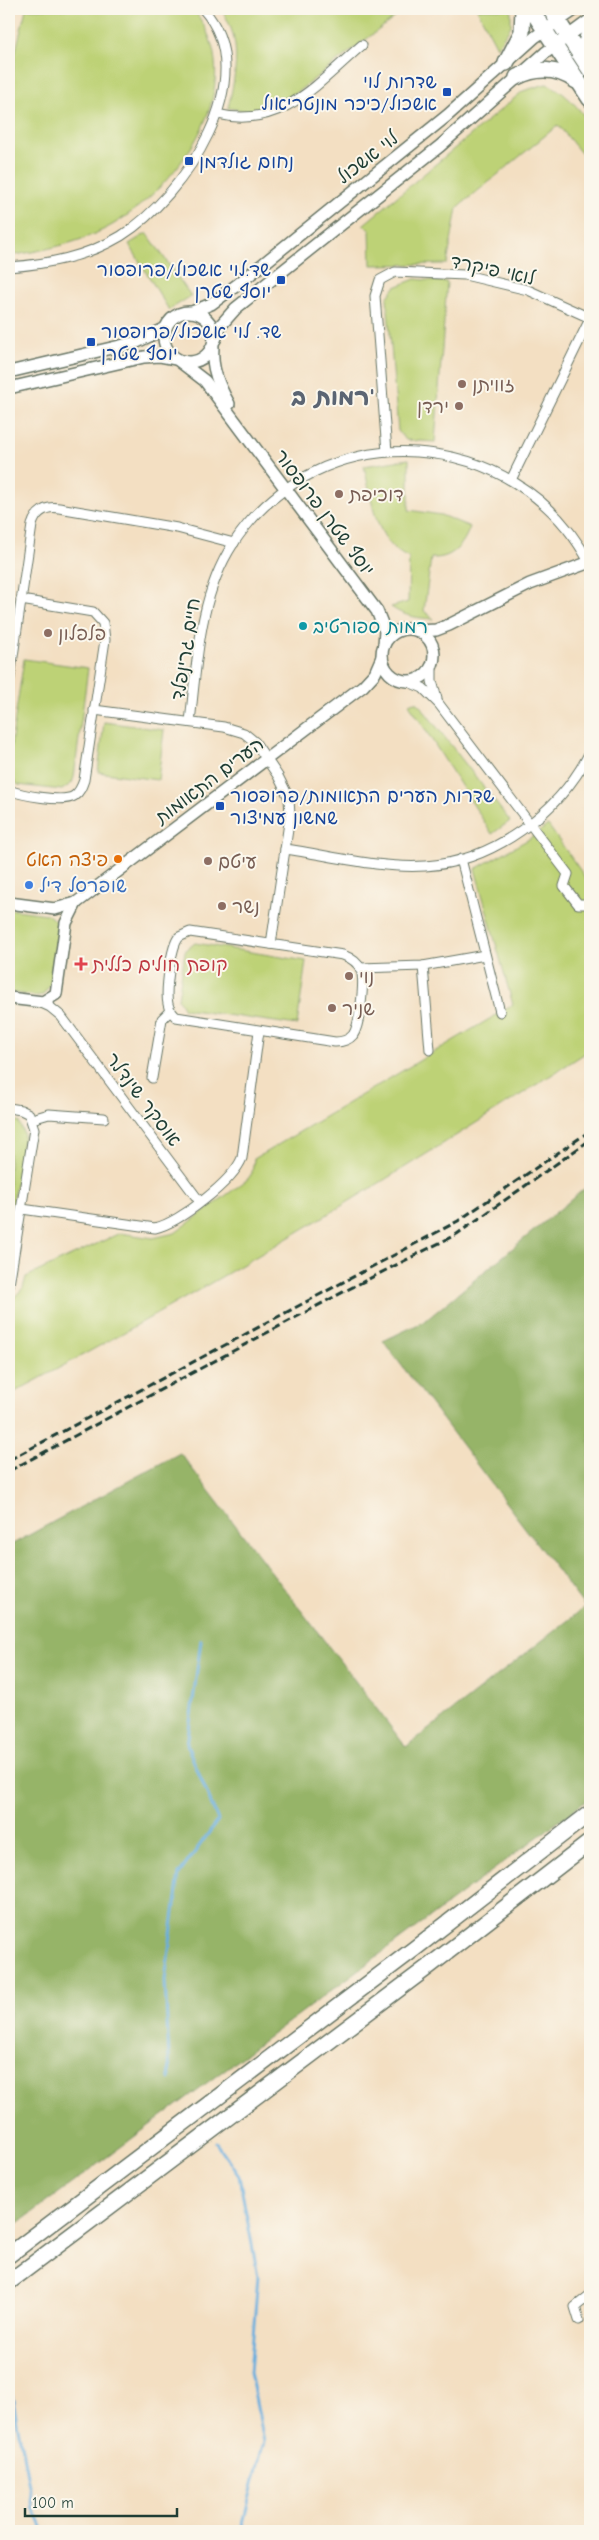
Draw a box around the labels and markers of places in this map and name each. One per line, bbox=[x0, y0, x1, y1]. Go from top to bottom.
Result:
place label: שדרות לוי אשכול/כיכר מונטריאול bbox=[261, 71, 437, 115]
marker: שדרות לוי אשכול/כיכר מונטריאול bbox=[441, 86, 453, 98]
place label: נחום גולדמן bbox=[199, 151, 294, 174]
marker: נחום גולדמן bbox=[183, 155, 195, 167]
place label: שד.לוי אשכול/פרופסור יוסף שטרן bbox=[97, 259, 271, 304]
marker: שד.לוי אשכול/פרופסור יוסף שטרן bbox=[275, 274, 287, 286]
place label: שד. לוי אשכול/פרופסור יוסף שטרן bbox=[101, 321, 282, 366]
marker: שד. לוי אשכול/פרופסור יוסף שטרן bbox=[85, 336, 97, 348]
place label: זוויתן bbox=[472, 374, 515, 396]
marker: זוויתן bbox=[456, 378, 468, 390]
place label: ירדן bbox=[417, 396, 449, 419]
marker: ירדן bbox=[453, 400, 465, 412]
place label: דוכיפת bbox=[348, 484, 404, 506]
marker: דוכיפת bbox=[333, 488, 345, 500]
place label: רמות ספורטיב bbox=[313, 616, 428, 638]
marker: רמות ספורטיב bbox=[297, 620, 309, 632]
place label: פלפלון bbox=[58, 623, 106, 645]
marker: פלפלון bbox=[42, 627, 54, 639]
place label: שדרות הערים התאומות/פרופסור שמשון עמיצור bbox=[230, 785, 495, 829]
marker: שדרות הערים התאומות/פרופסור שמשון עמיצור bbox=[214, 800, 226, 812]
place label: פיצה האט bbox=[26, 849, 108, 871]
place label: עיטם bbox=[218, 851, 257, 873]
marker: פיצה האט bbox=[112, 853, 124, 865]
marker: עיטם bbox=[202, 855, 214, 867]
place label: שופרסל דיל bbox=[39, 875, 127, 897]
marker: שופרסל דיל bbox=[23, 879, 35, 891]
place label: נשר bbox=[232, 896, 260, 918]
marker: נשר bbox=[216, 900, 228, 912]
place label: קופת חולים כללית bbox=[91, 954, 228, 976]
marker: קופת חולים כללית bbox=[74, 957, 88, 971]
place label: נוי bbox=[359, 966, 374, 988]
marker: נוי bbox=[343, 970, 355, 982]
place label: שניר bbox=[342, 998, 375, 1020]
marker: שניר bbox=[326, 1002, 338, 1014]

